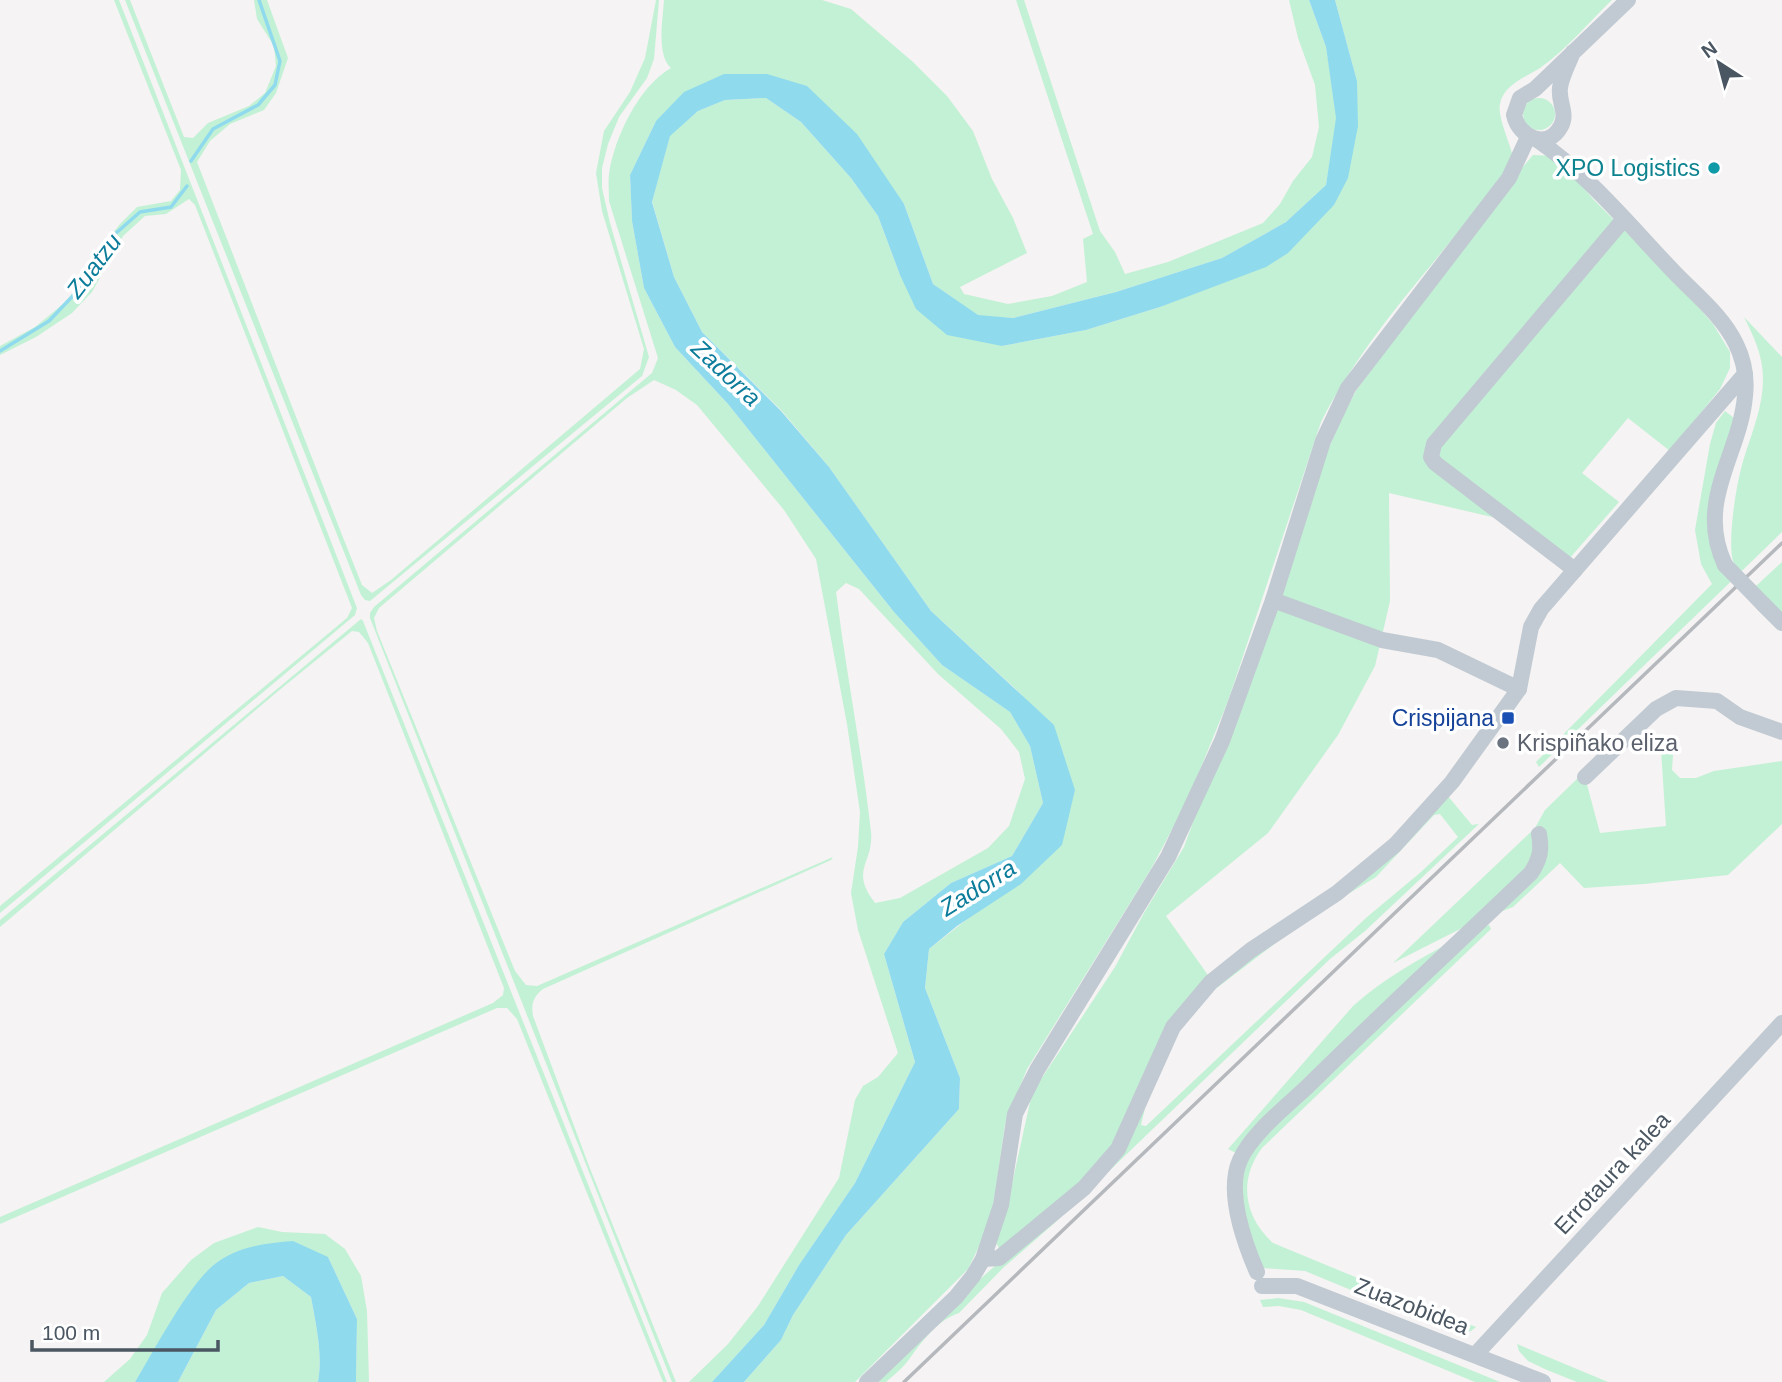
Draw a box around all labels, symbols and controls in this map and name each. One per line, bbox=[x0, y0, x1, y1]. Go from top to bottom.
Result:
north arrow bbox=[1684, 28, 1754, 98]
text: N bbox=[1698, 37, 1721, 62]
place label: XPO Logistics bbox=[1556, 155, 1700, 181]
marker: XPO Logistics bbox=[1706, 160, 1722, 176]
water label: Zuatzu bbox=[60, 228, 126, 304]
water label: Zadorra bbox=[686, 333, 766, 411]
place label: Crispijana bbox=[1392, 705, 1494, 731]
marker: Crispijana bbox=[1500, 710, 1516, 726]
place label: Krispiñako eliza bbox=[1517, 730, 1678, 756]
marker: Krispiñako eliza bbox=[1495, 735, 1511, 751]
water label: Zadorra bbox=[934, 854, 1021, 922]
street label: Errotaura kalea bbox=[1549, 1106, 1675, 1239]
street label: Zuazobidea bbox=[1351, 1272, 1473, 1340]
scale bar bbox=[32, 1308, 217, 1352]
text: 100 m bbox=[42, 1321, 100, 1344]

